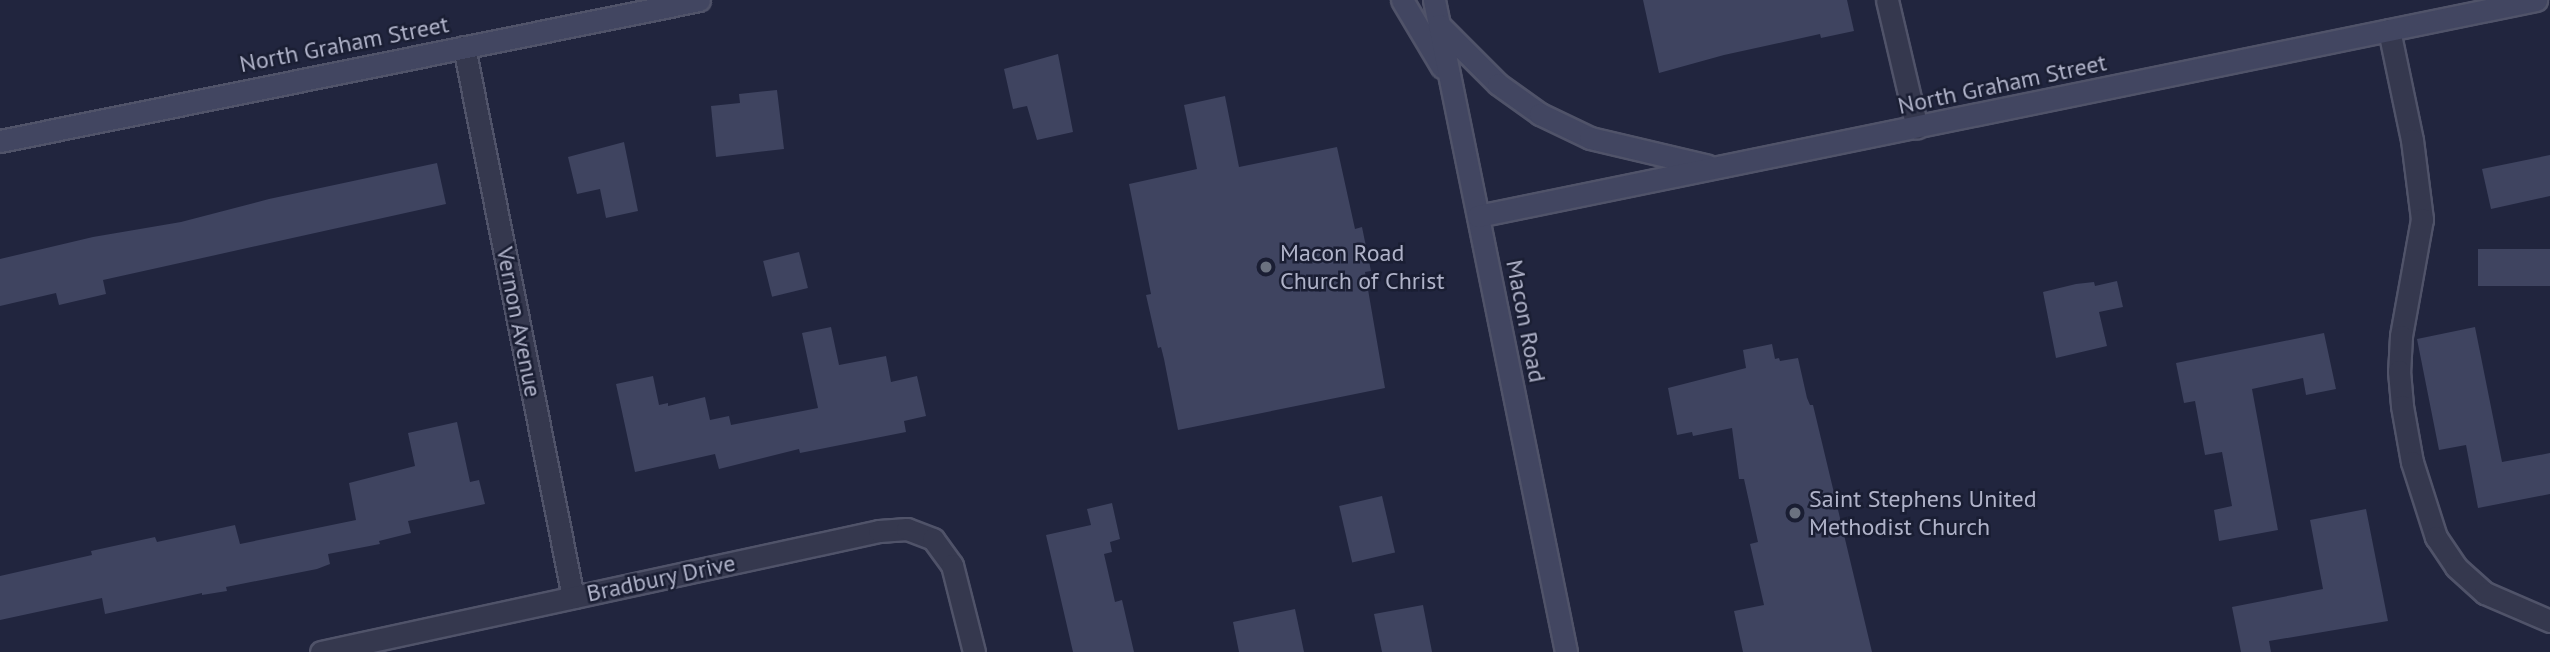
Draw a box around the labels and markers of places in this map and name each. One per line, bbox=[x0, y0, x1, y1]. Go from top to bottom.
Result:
place label: Macon Road Church of Christ bbox=[1280, 239, 1445, 295]
marker: Macon Road Church of Christ bbox=[1258, 259, 1274, 275]
place label: Saint Stephens United Methodist Church bbox=[1809, 485, 2037, 541]
marker: Saint Stephens United Methodist Church bbox=[1787, 505, 1803, 521]

